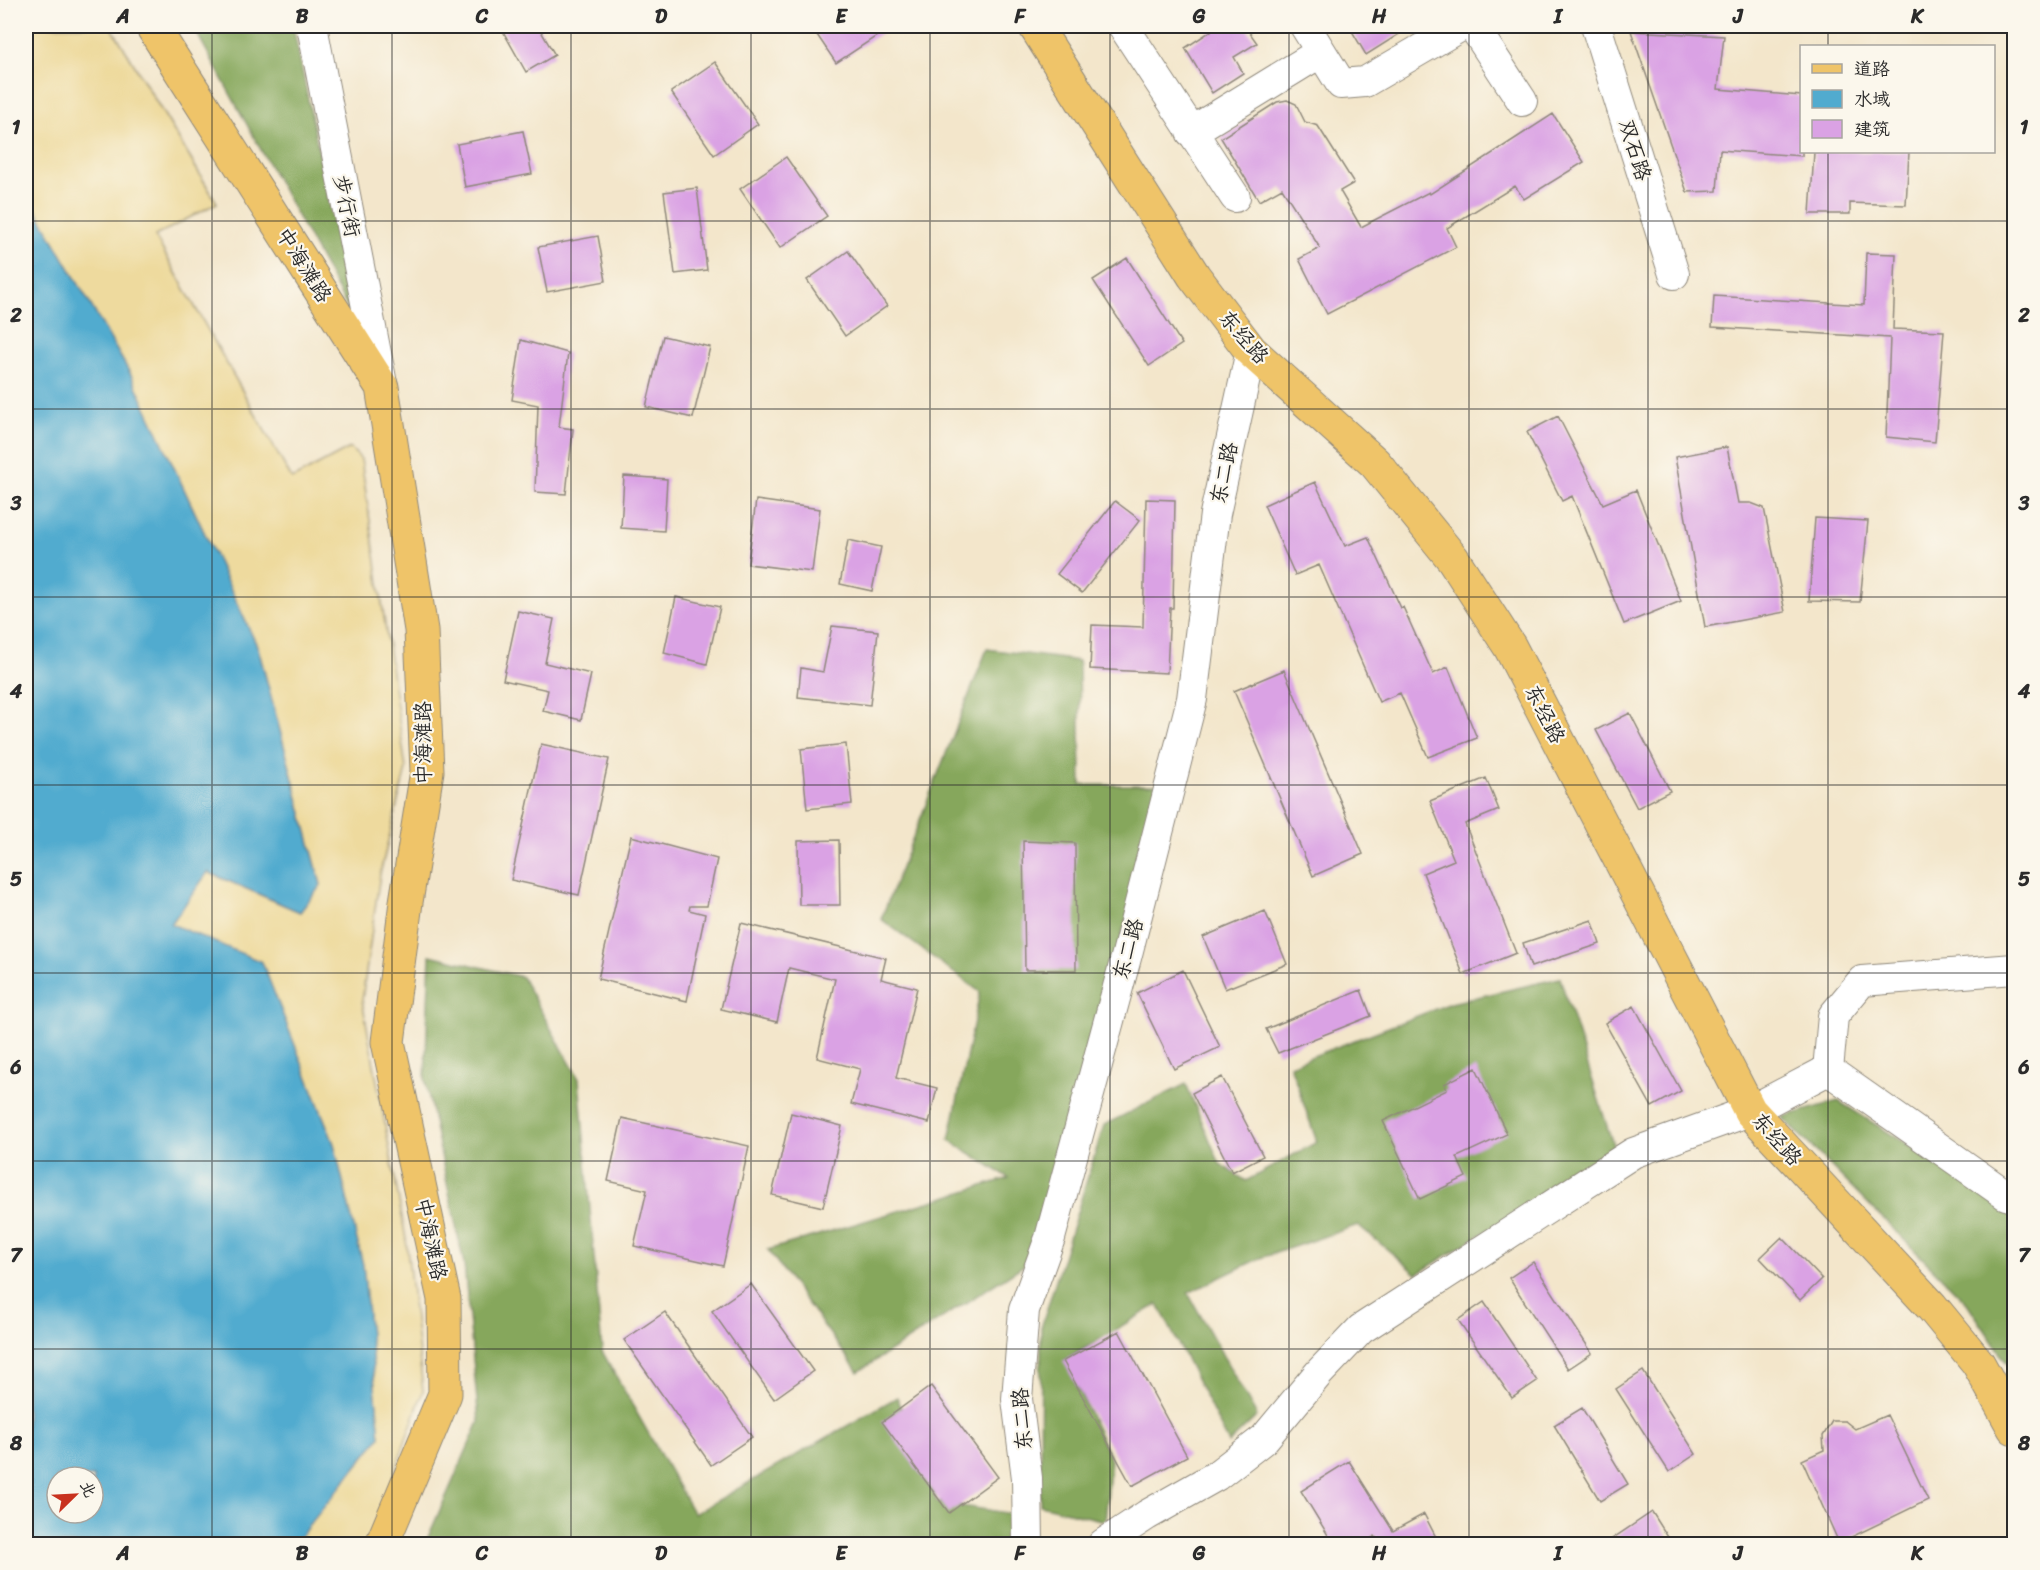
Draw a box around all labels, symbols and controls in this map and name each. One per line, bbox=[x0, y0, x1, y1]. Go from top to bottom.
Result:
text: A bbox=[115, 0, 130, 34]
text: B bbox=[296, 0, 309, 34]
text: C bbox=[475, 0, 489, 34]
text: D bbox=[655, 0, 668, 34]
text: E bbox=[835, 0, 848, 34]
text: F bbox=[1014, 0, 1027, 34]
text: G bbox=[1192, 0, 1206, 34]
text: H bbox=[1371, 0, 1387, 34]
text: I bbox=[1553, 0, 1564, 34]
text: J bbox=[1732, 0, 1744, 34]
text: K bbox=[1910, 0, 1925, 34]
legend bbox=[1800, 45, 1995, 153]
text: 道路 bbox=[1854, 53, 1890, 85]
text: 水域 bbox=[1854, 83, 1890, 115]
text: 1 bbox=[12, 110, 21, 145]
text: 1 bbox=[2020, 110, 2029, 145]
text: 建筑 bbox=[1854, 113, 1890, 145]
street label: 双石路 bbox=[1608, 114, 1662, 186]
street label: 步行街 bbox=[322, 171, 372, 241]
street label: 中海滩路 bbox=[266, 219, 342, 311]
text: 2 bbox=[9, 298, 22, 333]
text: 2 bbox=[2017, 298, 2030, 333]
street label: 东经路 bbox=[1209, 301, 1279, 373]
street label: 东二路 bbox=[1199, 438, 1249, 508]
text: 3 bbox=[10, 486, 22, 521]
text: 3 bbox=[2018, 486, 2030, 521]
text: 4 bbox=[9, 674, 23, 709]
text: 4 bbox=[2017, 674, 2031, 709]
street label: 东经路 bbox=[1514, 677, 1576, 751]
street label: 中海滩路 bbox=[404, 701, 442, 785]
text: 5 bbox=[10, 862, 22, 897]
text: 5 bbox=[2018, 862, 2030, 897]
street label: 东二路 bbox=[1101, 914, 1155, 984]
text: 6 bbox=[9, 1050, 22, 1085]
text: 6 bbox=[2017, 1050, 2030, 1085]
street label: 东经路 bbox=[1742, 1103, 1812, 1175]
street label: 中海滩路 bbox=[404, 1194, 458, 1284]
text: 7 bbox=[10, 1238, 23, 1273]
text: 7 bbox=[2018, 1238, 2031, 1273]
street label: 东二路 bbox=[1001, 1386, 1043, 1452]
text: 8 bbox=[9, 1426, 23, 1461]
text: 8 bbox=[2017, 1426, 2031, 1461]
north arrow bbox=[45, 1465, 105, 1525]
text: 北 bbox=[72, 1476, 105, 1502]
text: A bbox=[115, 1536, 130, 1570]
text: B bbox=[296, 1536, 309, 1570]
text: C bbox=[475, 1536, 489, 1570]
text: D bbox=[655, 1536, 668, 1570]
text: E bbox=[835, 1536, 848, 1570]
text: F bbox=[1014, 1536, 1027, 1570]
text: G bbox=[1192, 1536, 1206, 1570]
text: H bbox=[1371, 1536, 1387, 1570]
text: I bbox=[1553, 1536, 1564, 1570]
text: J bbox=[1732, 1536, 1744, 1570]
text: K bbox=[1910, 1536, 1925, 1570]

